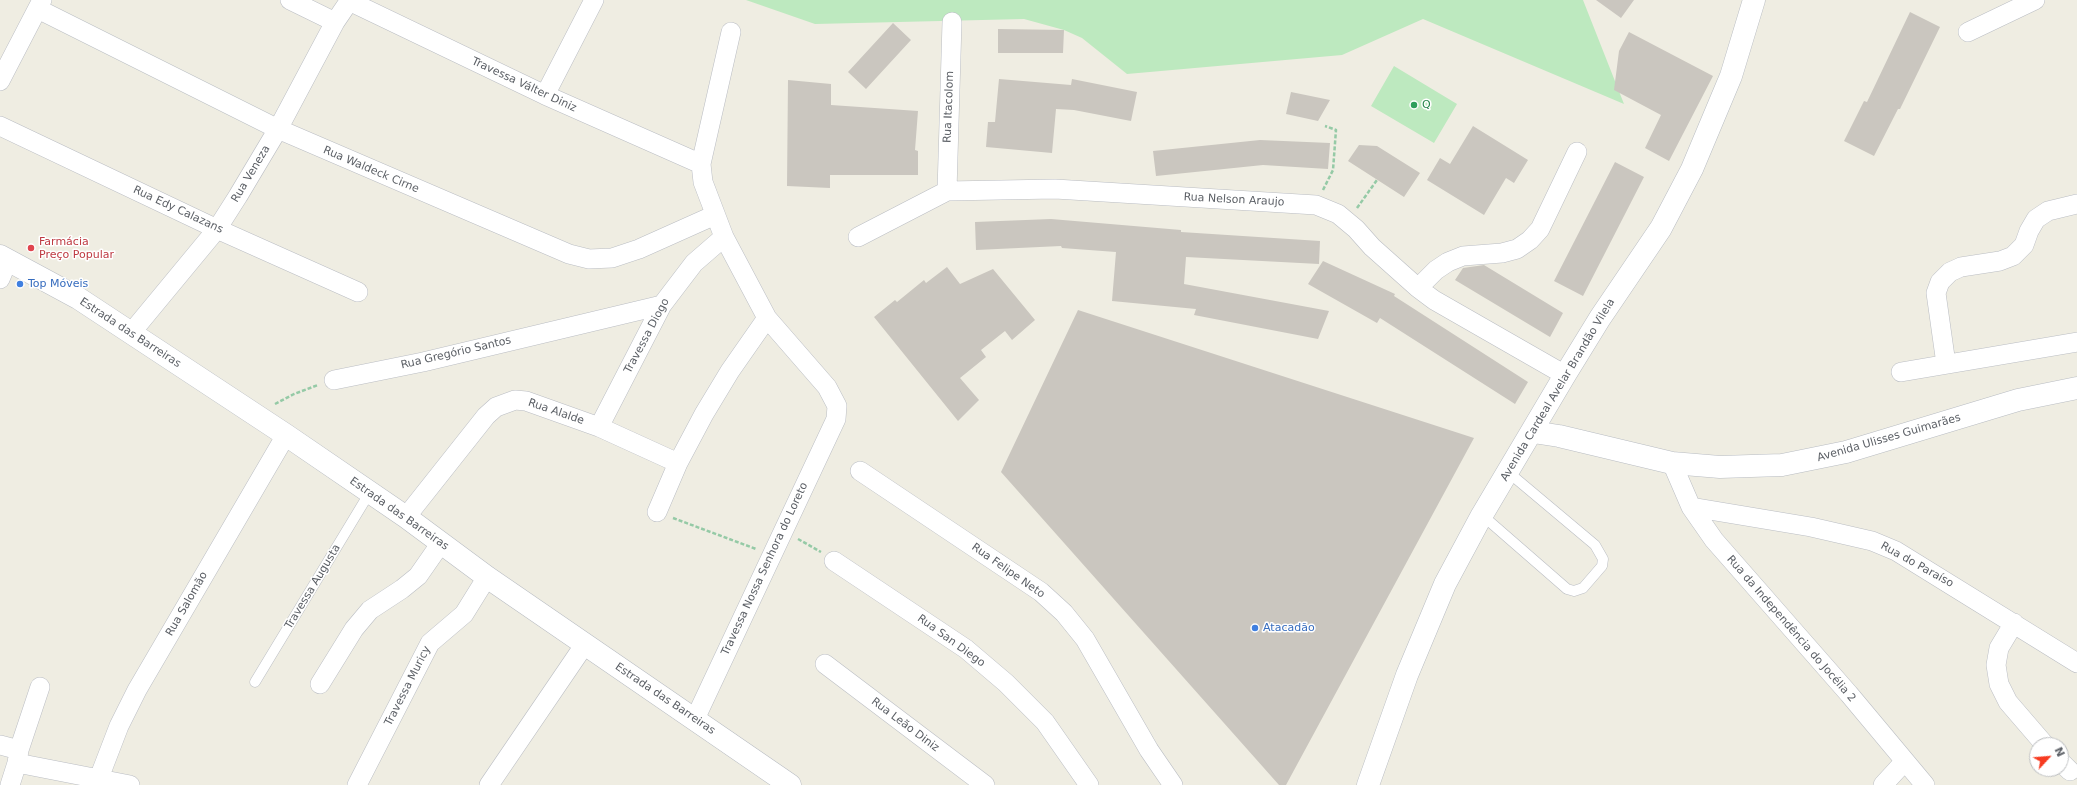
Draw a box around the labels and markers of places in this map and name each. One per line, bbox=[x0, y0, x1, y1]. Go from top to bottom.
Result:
place label: Q bbox=[1422, 98, 1431, 112]
marker: Q bbox=[1409, 100, 1419, 110]
place label: Farmácia Preço Popular bbox=[39, 235, 114, 261]
marker: Farmácia Preço Popular bbox=[26, 243, 36, 253]
place label: Top Móveis bbox=[28, 277, 88, 291]
marker: Top Móveis bbox=[15, 279, 25, 289]
place label: Atacadão bbox=[1263, 621, 1315, 635]
marker: Atacadão bbox=[1250, 623, 1260, 633]

